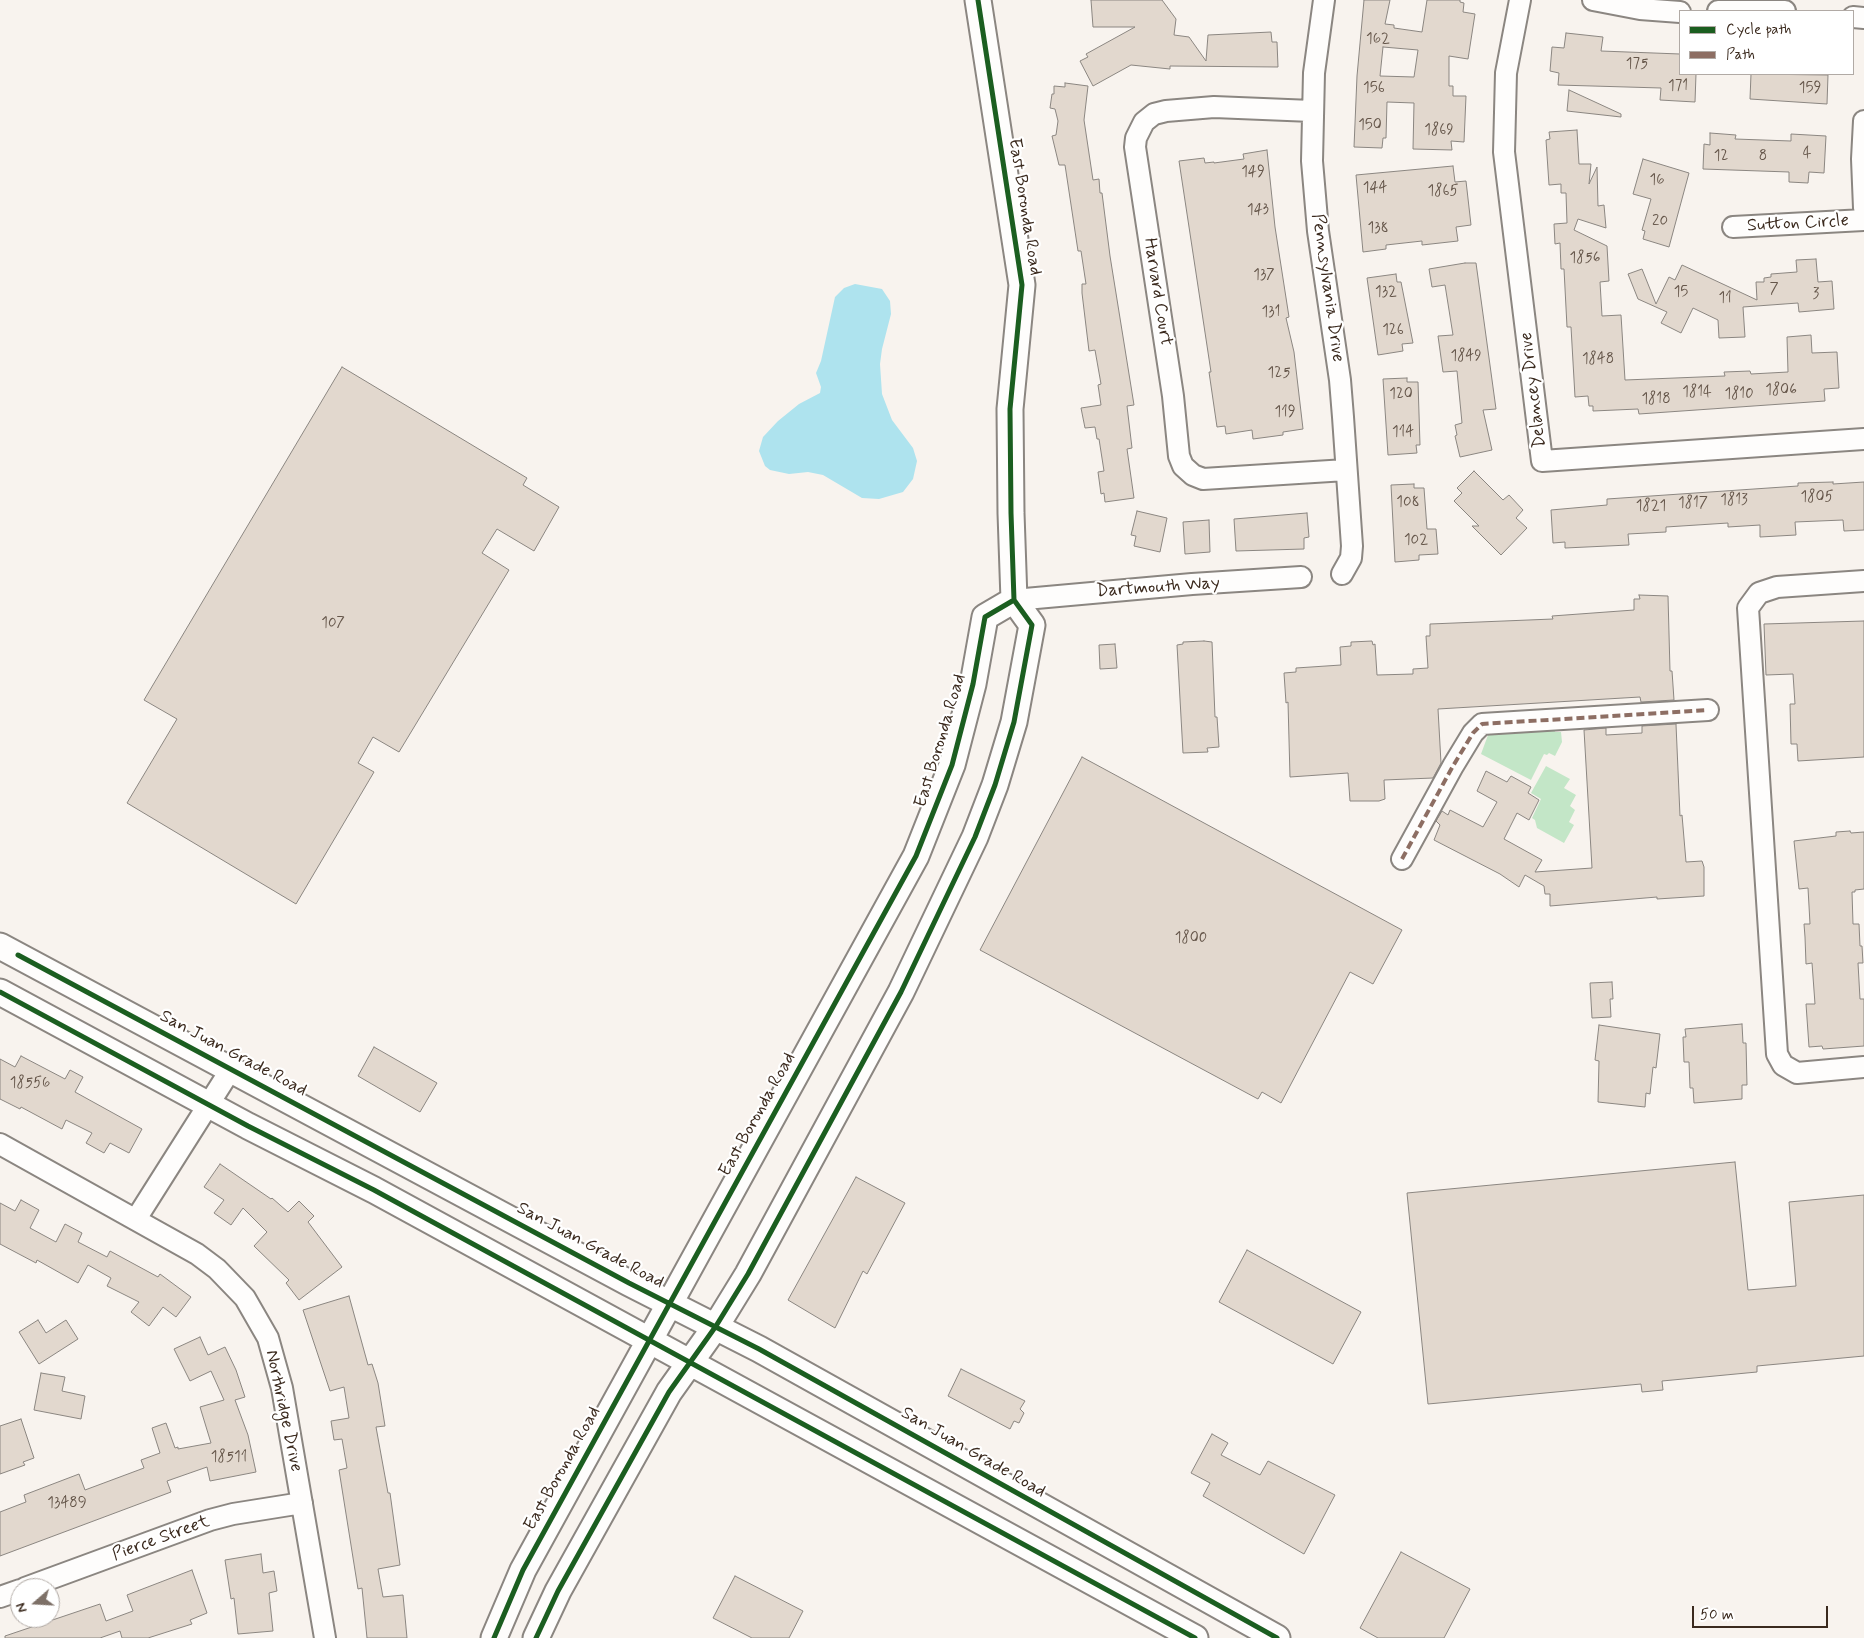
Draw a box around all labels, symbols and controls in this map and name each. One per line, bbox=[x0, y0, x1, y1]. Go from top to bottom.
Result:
legend bbox=[1679, 10, 1854, 75]
text: Cycle path bbox=[1726, 20, 1791, 40]
house number: 162 bbox=[1366, 31, 1390, 49]
text: Path bbox=[1726, 45, 1755, 65]
house number: 175 bbox=[1626, 56, 1648, 74]
house number: 171 bbox=[1668, 78, 1688, 96]
house number: 156 bbox=[1363, 80, 1385, 98]
house number: 159 bbox=[1799, 80, 1821, 98]
house number: 150 bbox=[1358, 117, 1382, 135]
house number: 1869 bbox=[1424, 122, 1454, 140]
street label: East Boronda Road bbox=[1003, 137, 1045, 277]
house number: 4 bbox=[1803, 145, 1811, 163]
house number: 12 bbox=[1714, 148, 1728, 166]
house number: 8 bbox=[1759, 148, 1767, 166]
house number: 149 bbox=[1241, 164, 1265, 182]
house number: 16 bbox=[1650, 172, 1664, 190]
house number: 144 bbox=[1363, 180, 1387, 198]
house number: 1865 bbox=[1428, 183, 1458, 201]
house number: 143 bbox=[1247, 202, 1269, 220]
street label: Sutton Circle bbox=[1746, 211, 1850, 237]
street label: Pennsylvania Drive bbox=[1306, 212, 1348, 364]
house number: 20 bbox=[1652, 213, 1668, 231]
house number: 138 bbox=[1367, 220, 1389, 238]
street label: Harvard Court bbox=[1138, 236, 1176, 348]
house number: 1856 bbox=[1570, 250, 1600, 268]
house number: 137 bbox=[1253, 267, 1275, 285]
house number: 7 bbox=[1769, 281, 1779, 299]
house number: 132 bbox=[1375, 284, 1397, 302]
house number: 15 bbox=[1674, 284, 1688, 302]
house number: 3 bbox=[1813, 286, 1819, 304]
house number: 11 bbox=[1718, 290, 1732, 308]
house number: 131 bbox=[1262, 304, 1280, 322]
house number: 126 bbox=[1382, 322, 1404, 340]
street label: Delancey Drive bbox=[1516, 331, 1552, 449]
house number: 1849 bbox=[1450, 348, 1482, 366]
house number: 1848 bbox=[1582, 351, 1614, 369]
house number: 125 bbox=[1268, 365, 1290, 383]
house number: 1806 bbox=[1765, 382, 1797, 400]
house number: 1814 bbox=[1682, 384, 1712, 402]
house number: 120 bbox=[1389, 386, 1413, 404]
house number: 1810 bbox=[1724, 386, 1754, 404]
house number: 1818 bbox=[1641, 391, 1671, 409]
house number: 119 bbox=[1274, 404, 1296, 422]
house number: 114 bbox=[1392, 424, 1414, 442]
house number: 1805 bbox=[1801, 489, 1833, 507]
house number: 1813 bbox=[1720, 492, 1748, 510]
house number: 108 bbox=[1396, 494, 1420, 512]
house number: 1817 bbox=[1678, 495, 1708, 513]
house number: 1821 bbox=[1636, 498, 1666, 516]
house number: 102 bbox=[1404, 532, 1428, 550]
street label: Dartmouth Way bbox=[1095, 573, 1221, 603]
house number: 107 bbox=[321, 615, 345, 633]
street label: East Boronda Road bbox=[910, 672, 972, 810]
house number: 1800 bbox=[1175, 930, 1207, 948]
street label: San Juan Grade Road bbox=[156, 1006, 310, 1102]
street label: East Boronda Road bbox=[715, 1049, 801, 1181]
house number: 18556 bbox=[10, 1075, 50, 1093]
street label: San Juan Grade Road bbox=[513, 1198, 667, 1294]
street label: Northridge Drive bbox=[260, 1348, 306, 1474]
street label: East Boronda Road bbox=[520, 1403, 606, 1535]
street label: San Juan Grade Road bbox=[897, 1403, 1049, 1503]
house number: 18511 bbox=[211, 1449, 247, 1467]
house number: 13489 bbox=[47, 1495, 87, 1513]
street label: Pierce Street bbox=[110, 1511, 212, 1567]
north arrow bbox=[10, 1578, 60, 1628]
scale bar bbox=[1694, 1596, 1830, 1628]
text: N bbox=[12, 1600, 32, 1615]
text: 50 m bbox=[1700, 1605, 1734, 1625]

